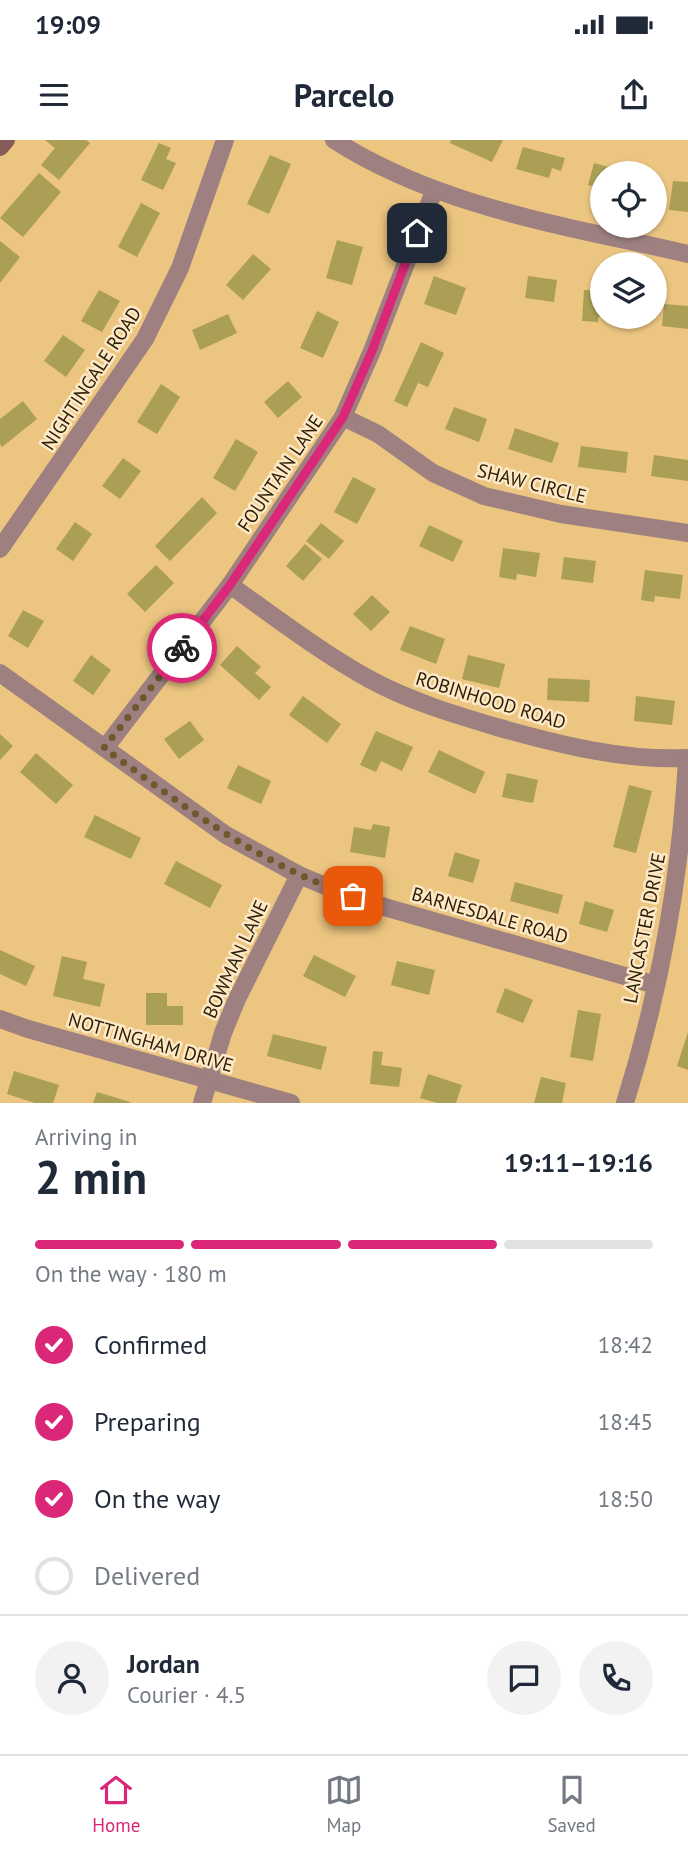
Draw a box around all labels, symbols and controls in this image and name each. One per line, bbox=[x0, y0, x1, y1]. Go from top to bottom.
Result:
text: 19:09 bbox=[35, 8, 101, 41]
text: Parcelo bbox=[294, 74, 394, 116]
icon: menu bbox=[35, 76, 73, 114]
icon: share bbox=[615, 76, 653, 114]
map controls bbox=[590, 161, 667, 329]
button: locate bbox=[590, 161, 667, 238]
pin bbox=[387, 203, 447, 263]
icon: home bbox=[398, 214, 436, 252]
button: layers bbox=[590, 252, 667, 329]
street label: NIGHTINGALE ROAD bbox=[36, 302, 146, 454]
street label: FOUNTAIN LANE bbox=[232, 410, 328, 536]
street label: SHAW CIRCLE bbox=[475, 458, 589, 508]
courier bbox=[147, 613, 217, 683]
icon: bike bbox=[163, 629, 201, 667]
street label: ROBINHOOD ROAD bbox=[413, 666, 569, 734]
street label: LANCASTER DRIVE bbox=[618, 851, 670, 1005]
pin bbox=[323, 866, 383, 926]
icon: bag bbox=[334, 877, 372, 915]
street label: BARNESDALE ROAD bbox=[409, 881, 571, 949]
street label: BOWMAN LANE bbox=[197, 896, 273, 1022]
street label: NOTTINGHAM DRIVE bbox=[66, 1007, 236, 1077]
text: Arriving in bbox=[35, 1122, 137, 1151]
text: 19:11–19:16 bbox=[504, 1146, 653, 1179]
text: 2 min bbox=[35, 1147, 147, 1207]
text: On the way · 180 m bbox=[35, 1259, 227, 1288]
icon: check bbox=[35, 1326, 73, 1364]
text: Confirmed bbox=[94, 1328, 207, 1361]
text: 18:42 bbox=[598, 1330, 653, 1359]
icon: check bbox=[35, 1403, 73, 1441]
text: Preparing bbox=[94, 1405, 201, 1438]
text: 18:45 bbox=[598, 1407, 653, 1436]
icon: check bbox=[35, 1480, 73, 1518]
text: On the way bbox=[94, 1482, 220, 1515]
text: 18:50 bbox=[598, 1484, 653, 1513]
text: Delivered bbox=[94, 1559, 200, 1592]
button: person bbox=[35, 1641, 109, 1715]
button: chat bbox=[487, 1641, 561, 1715]
button: phone bbox=[579, 1641, 653, 1715]
text: Jordan bbox=[127, 1647, 200, 1680]
text: Courier · 4.5 bbox=[127, 1680, 246, 1709]
tab: Home bbox=[92, 1771, 140, 1837]
tab: Map bbox=[325, 1771, 363, 1837]
tab: Saved bbox=[547, 1771, 596, 1837]

